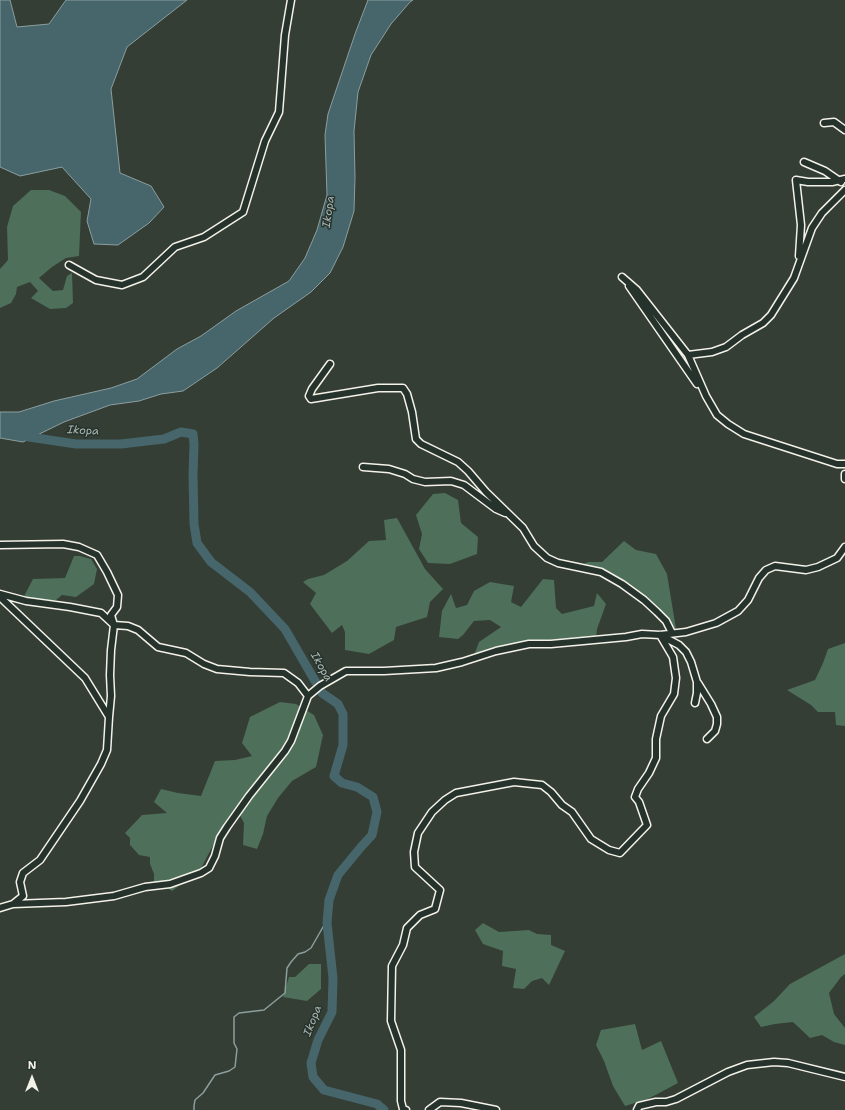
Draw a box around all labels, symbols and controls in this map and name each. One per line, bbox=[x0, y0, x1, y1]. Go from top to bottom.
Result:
water label: Ikopa bbox=[320, 195, 338, 229]
water label: Ikopa bbox=[67, 424, 99, 438]
water label: Ikopa bbox=[307, 650, 335, 684]
water label: Ikopa bbox=[301, 1004, 325, 1038]
north arrow bbox=[12, 1058, 52, 1098]
text: N bbox=[28, 1058, 36, 1073]

